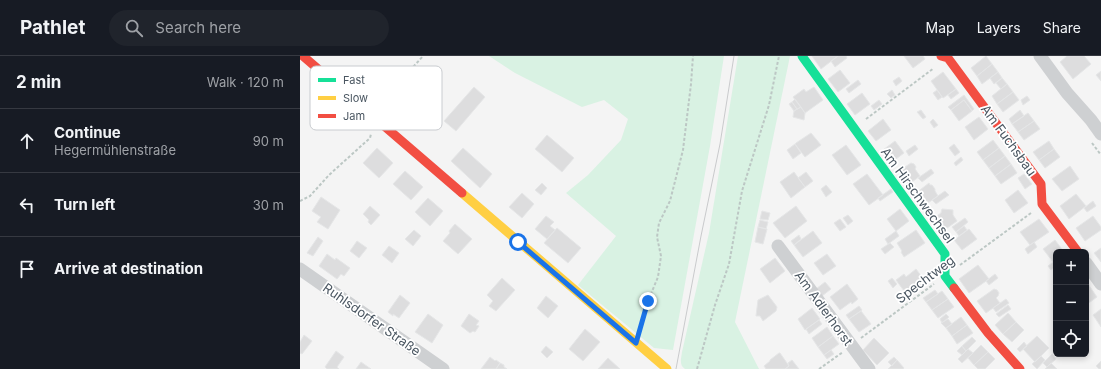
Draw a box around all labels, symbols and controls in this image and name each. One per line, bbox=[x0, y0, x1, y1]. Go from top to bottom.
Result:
search box bbox=[109, 10, 389, 46]
text: Pathlet bbox=[20, 16, 85, 39]
icon: search bbox=[123, 17, 145, 39]
text: Search here bbox=[155, 18, 241, 37]
text: Map bbox=[926, 19, 955, 36]
text: Layers bbox=[977, 19, 1021, 36]
text: Share bbox=[1043, 19, 1081, 36]
legend bbox=[310, 66, 442, 130]
text: 2 min bbox=[16, 72, 61, 92]
text: Fast bbox=[343, 73, 365, 87]
text: Walk · 120 m bbox=[207, 74, 284, 90]
text: Slow bbox=[343, 91, 368, 105]
street label: Am Fuchsbau bbox=[978, 101, 1040, 179]
text: Jam bbox=[343, 109, 365, 123]
text: Continue bbox=[54, 123, 121, 142]
icon: ahead bbox=[16, 130, 38, 152]
text: 90 m bbox=[253, 133, 284, 149]
text: Hegermühlenstraße bbox=[54, 142, 176, 158]
street label: Am Hirschwechsel bbox=[878, 144, 958, 246]
icon: left bbox=[16, 194, 38, 216]
text: Turn left bbox=[54, 195, 115, 214]
text: 30 m bbox=[253, 197, 284, 213]
route start bbox=[509, 233, 527, 251]
map controls bbox=[1053, 249, 1089, 357]
button: + bbox=[1053, 249, 1089, 285]
street label: Spechtweg bbox=[892, 252, 958, 306]
icon: arrive bbox=[16, 258, 38, 280]
text: Arrive at destination bbox=[54, 259, 203, 278]
street label: Am Adlerhorst bbox=[792, 268, 856, 348]
street label: Ruhlsdorfer Straße bbox=[320, 279, 424, 359]
button: − bbox=[1053, 285, 1089, 321]
route end bbox=[639, 292, 657, 310]
button: locate bbox=[1053, 321, 1089, 357]

